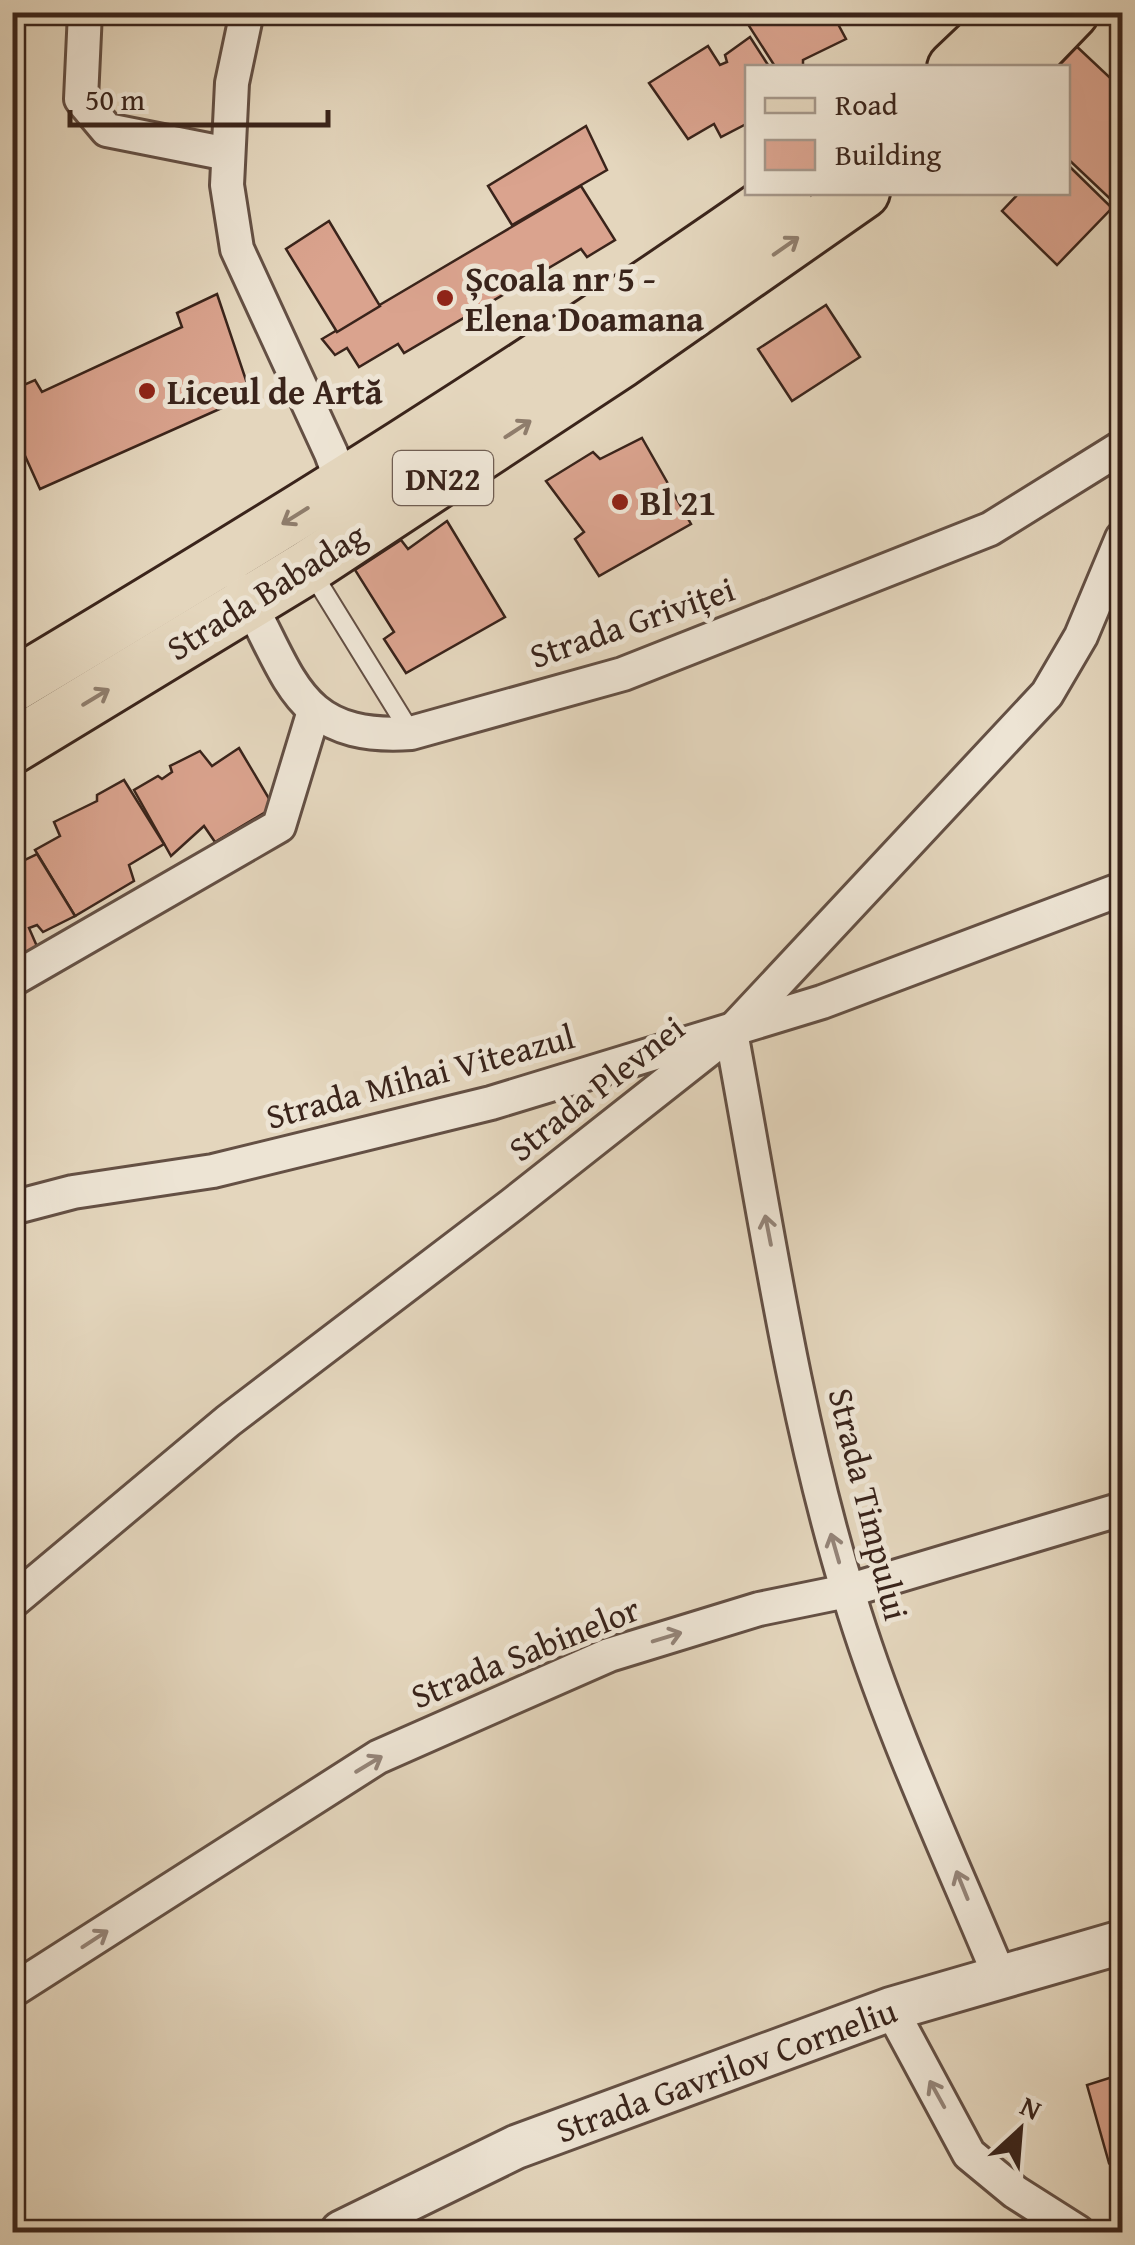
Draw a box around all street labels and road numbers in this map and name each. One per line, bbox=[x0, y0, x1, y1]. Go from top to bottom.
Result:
road number: DN22 bbox=[393, 451, 493, 505]
street label: Strada Babadag bbox=[156, 509, 376, 673]
street label: Strada Griviței bbox=[523, 563, 741, 681]
street label: Strada Plevnei bbox=[497, 1003, 695, 1173]
street label: Strada Mihai Viteazul bbox=[260, 1010, 580, 1142]
street label: Strada Timpului bbox=[816, 1383, 922, 1625]
street label: Strada Sabinelor bbox=[403, 1583, 647, 1721]
street label: Strada Gavrilov Corneliu bbox=[548, 1985, 904, 2155]

